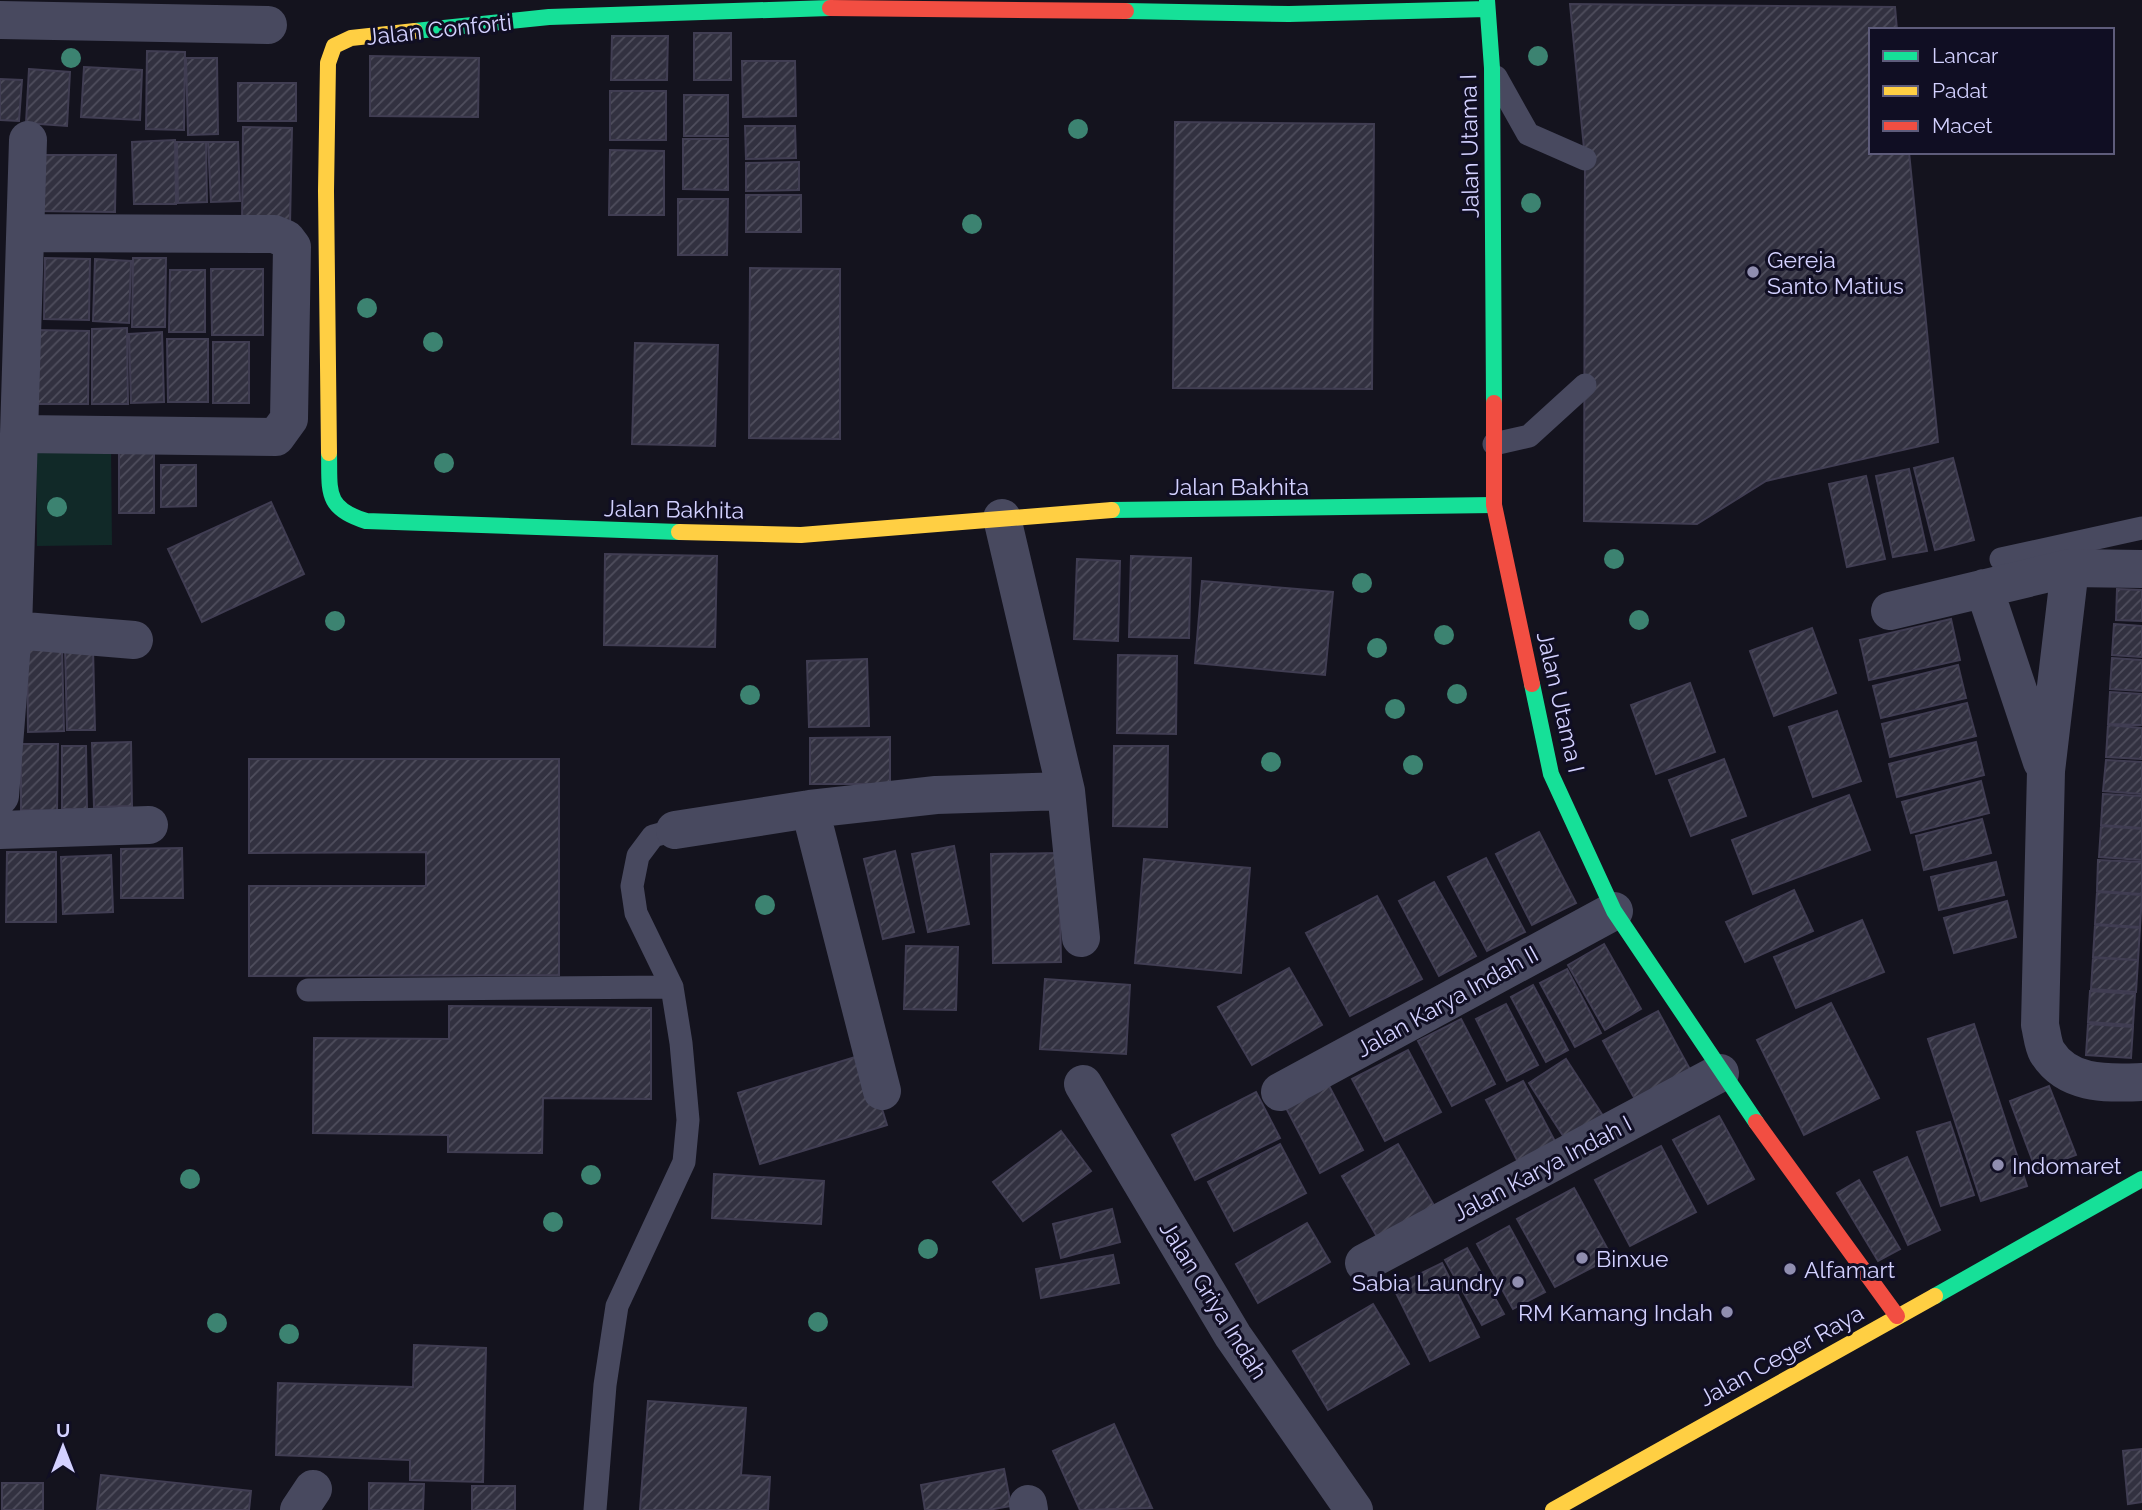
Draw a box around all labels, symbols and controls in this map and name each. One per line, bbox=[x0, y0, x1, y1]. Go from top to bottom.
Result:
street label: Jalan Conforti bbox=[365, 8, 513, 50]
legend bbox=[1869, 28, 2114, 154]
text: Lancar bbox=[1932, 43, 1999, 68]
street label: Jalan Utama I bbox=[1454, 74, 1484, 218]
text: Padat bbox=[1932, 78, 1988, 103]
text: Macet bbox=[1932, 113, 1992, 138]
place label: Gereja Santo Matius bbox=[1767, 246, 1904, 299]
marker: Gereja Santo Matius bbox=[1745, 264, 1761, 280]
street label: Jalan Bakhita bbox=[1169, 473, 1309, 500]
street label: Jalan Bakhita bbox=[604, 494, 744, 524]
street label: Jalan Utama I bbox=[1532, 629, 1590, 775]
street label: Jalan Karya Indah II bbox=[1351, 940, 1543, 1062]
street label: Jalan Karya Indah I bbox=[1448, 1110, 1636, 1226]
place label: Indomaret bbox=[2012, 1152, 2122, 1179]
marker: Indomaret bbox=[1990, 1157, 2006, 1173]
street label: Jalan Griya Indah bbox=[1155, 1216, 1273, 1384]
place label: Binxue bbox=[1596, 1245, 1669, 1272]
marker: Binxue bbox=[1574, 1250, 1590, 1266]
place label: Alfamart bbox=[1804, 1256, 1896, 1283]
marker: Alfamart bbox=[1782, 1261, 1798, 1277]
place label: Sabia Laundry bbox=[1352, 1269, 1504, 1296]
marker: Sabia Laundry bbox=[1510, 1274, 1526, 1290]
place label: RM Kamang Indah bbox=[1518, 1299, 1713, 1326]
street label: Jalan Ceger Raya bbox=[1694, 1299, 1868, 1411]
marker: RM Kamang Indah bbox=[1719, 1304, 1735, 1320]
north arrow bbox=[28, 1412, 98, 1482]
text: U bbox=[56, 1419, 70, 1441]

